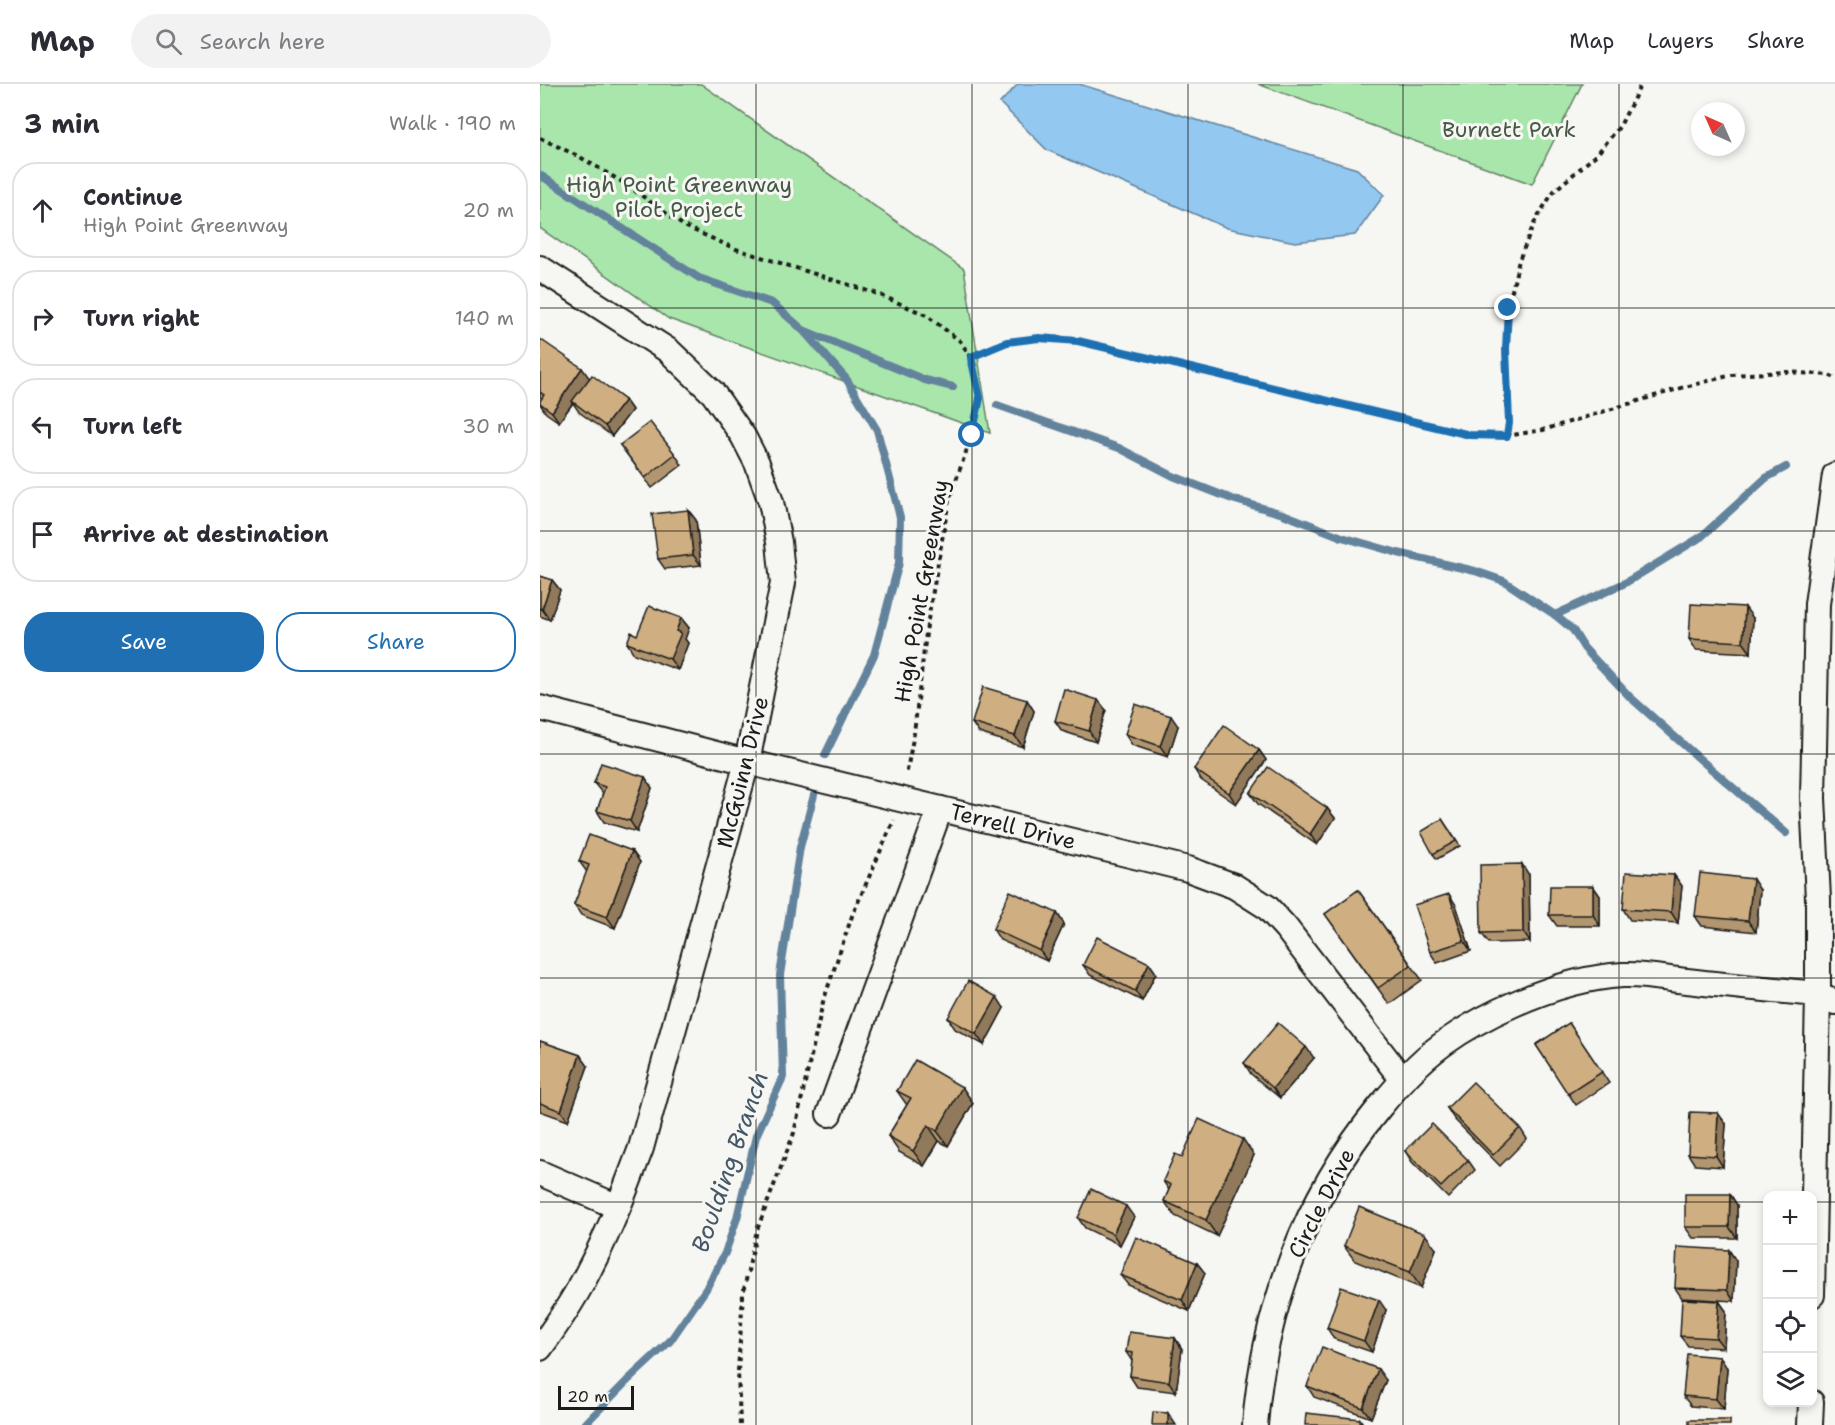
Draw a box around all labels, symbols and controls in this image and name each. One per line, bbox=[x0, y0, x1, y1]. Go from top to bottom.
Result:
search box bbox=[131, 14, 551, 68]
text: Map bbox=[30, 22, 95, 60]
icon: search bbox=[152, 25, 185, 58]
text: Search here bbox=[200, 27, 325, 56]
text: Map bbox=[1569, 27, 1614, 55]
text: Layers bbox=[1647, 27, 1714, 55]
text: Share bbox=[1747, 27, 1805, 55]
north arrow bbox=[1691, 102, 1745, 156]
text: 3 min bbox=[24, 106, 100, 141]
text: Walk · 190 m bbox=[389, 110, 516, 136]
park label: Burnett Park bbox=[1442, 115, 1576, 144]
park label: High Point Greenway Pilot Project bbox=[566, 170, 792, 224]
text: Continue bbox=[83, 183, 183, 212]
icon: ahead bbox=[26, 194, 59, 227]
text: 20 m bbox=[463, 197, 514, 223]
text: High Point Greenway bbox=[83, 212, 289, 238]
route end bbox=[1494, 294, 1520, 320]
icon: right bbox=[26, 302, 59, 335]
text: Turn right bbox=[83, 304, 200, 333]
text: 140 m bbox=[455, 305, 514, 331]
icon: left bbox=[26, 410, 59, 443]
text: Turn left bbox=[83, 412, 182, 441]
text: 30 m bbox=[462, 413, 514, 439]
route start bbox=[958, 421, 984, 447]
street label: High Point Greenway bbox=[888, 477, 955, 705]
icon: arrive bbox=[26, 518, 59, 551]
text: Arrive at destination bbox=[83, 520, 329, 549]
button: Save bbox=[24, 612, 264, 672]
button: Share bbox=[276, 612, 516, 672]
street label: McGuinn Drive bbox=[710, 693, 775, 851]
street label: Terrell Drive bbox=[947, 797, 1079, 856]
water label: Boulding Branch bbox=[684, 1067, 776, 1257]
street label: Circle Drive bbox=[1281, 1143, 1361, 1263]
map controls bbox=[1763, 1191, 1817, 1407]
button: + bbox=[1763, 1191, 1817, 1245]
button: − bbox=[1763, 1245, 1817, 1299]
button: locate bbox=[1763, 1299, 1817, 1353]
button: layers bbox=[1763, 1353, 1817, 1407]
scale bar bbox=[558, 1383, 634, 1410]
text: 20 m bbox=[567, 1386, 608, 1407]

